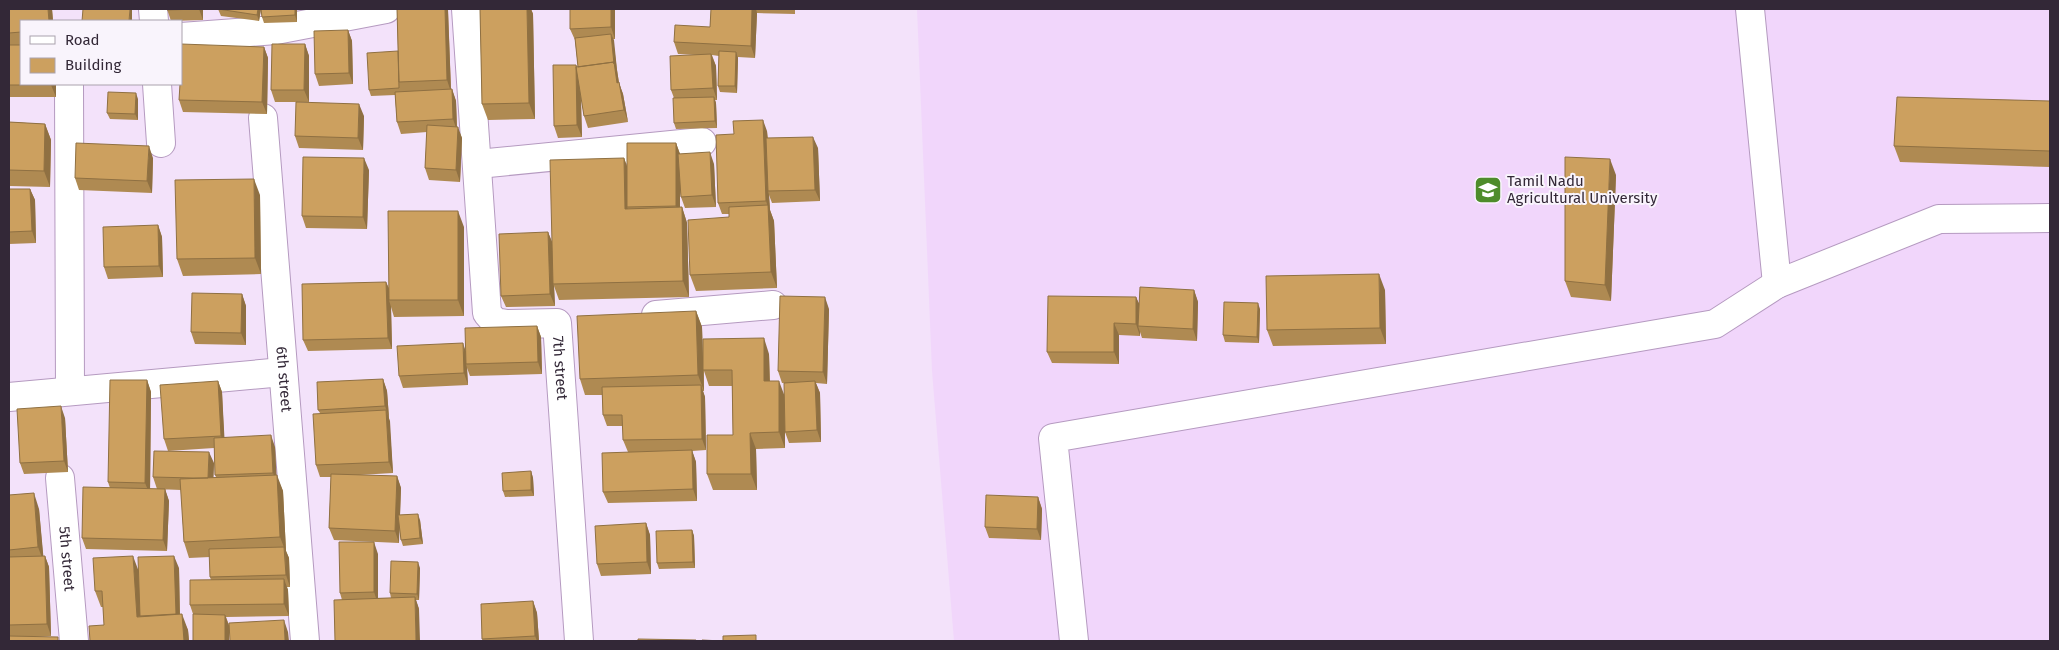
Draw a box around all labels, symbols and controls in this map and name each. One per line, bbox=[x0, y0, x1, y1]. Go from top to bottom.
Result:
legend bbox=[20, 20, 182, 85]
text: Road bbox=[65, 31, 100, 49]
text: Building bbox=[65, 56, 121, 74]
place label: Tamil Nadu Agricultural University bbox=[1507, 172, 1658, 207]
school or university icon: Tamil Nadu Agricultural University bbox=[1473, 175, 1503, 205]
street label: 7th street bbox=[549, 335, 571, 401]
street label: 6th street bbox=[272, 346, 296, 413]
street label: 5th street bbox=[55, 525, 79, 593]

